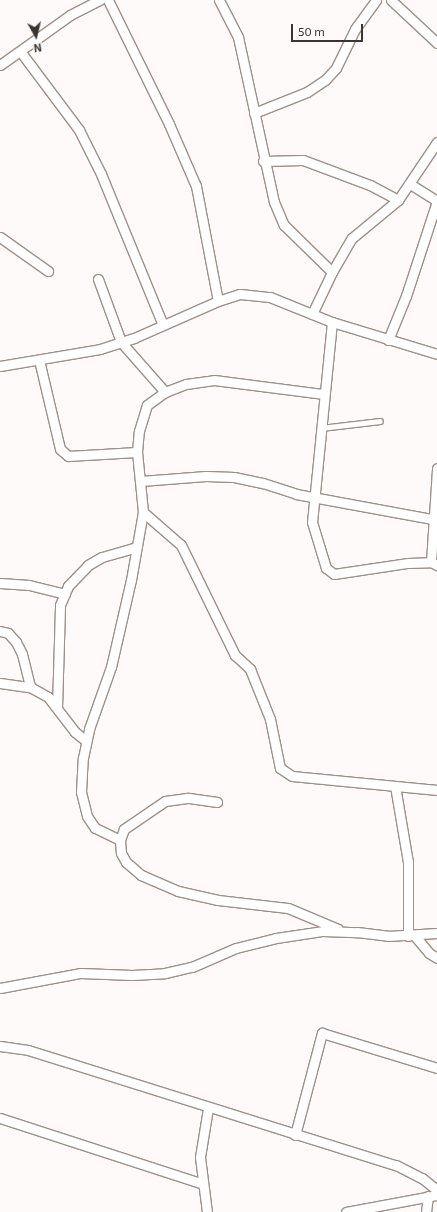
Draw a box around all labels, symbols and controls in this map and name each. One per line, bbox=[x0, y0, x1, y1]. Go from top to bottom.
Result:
north arrow bbox=[16, 16, 56, 56]
scale bar bbox=[293, 16, 365, 42]
text: 50 m bbox=[298, 24, 325, 38]
text: N bbox=[33, 41, 43, 55]

